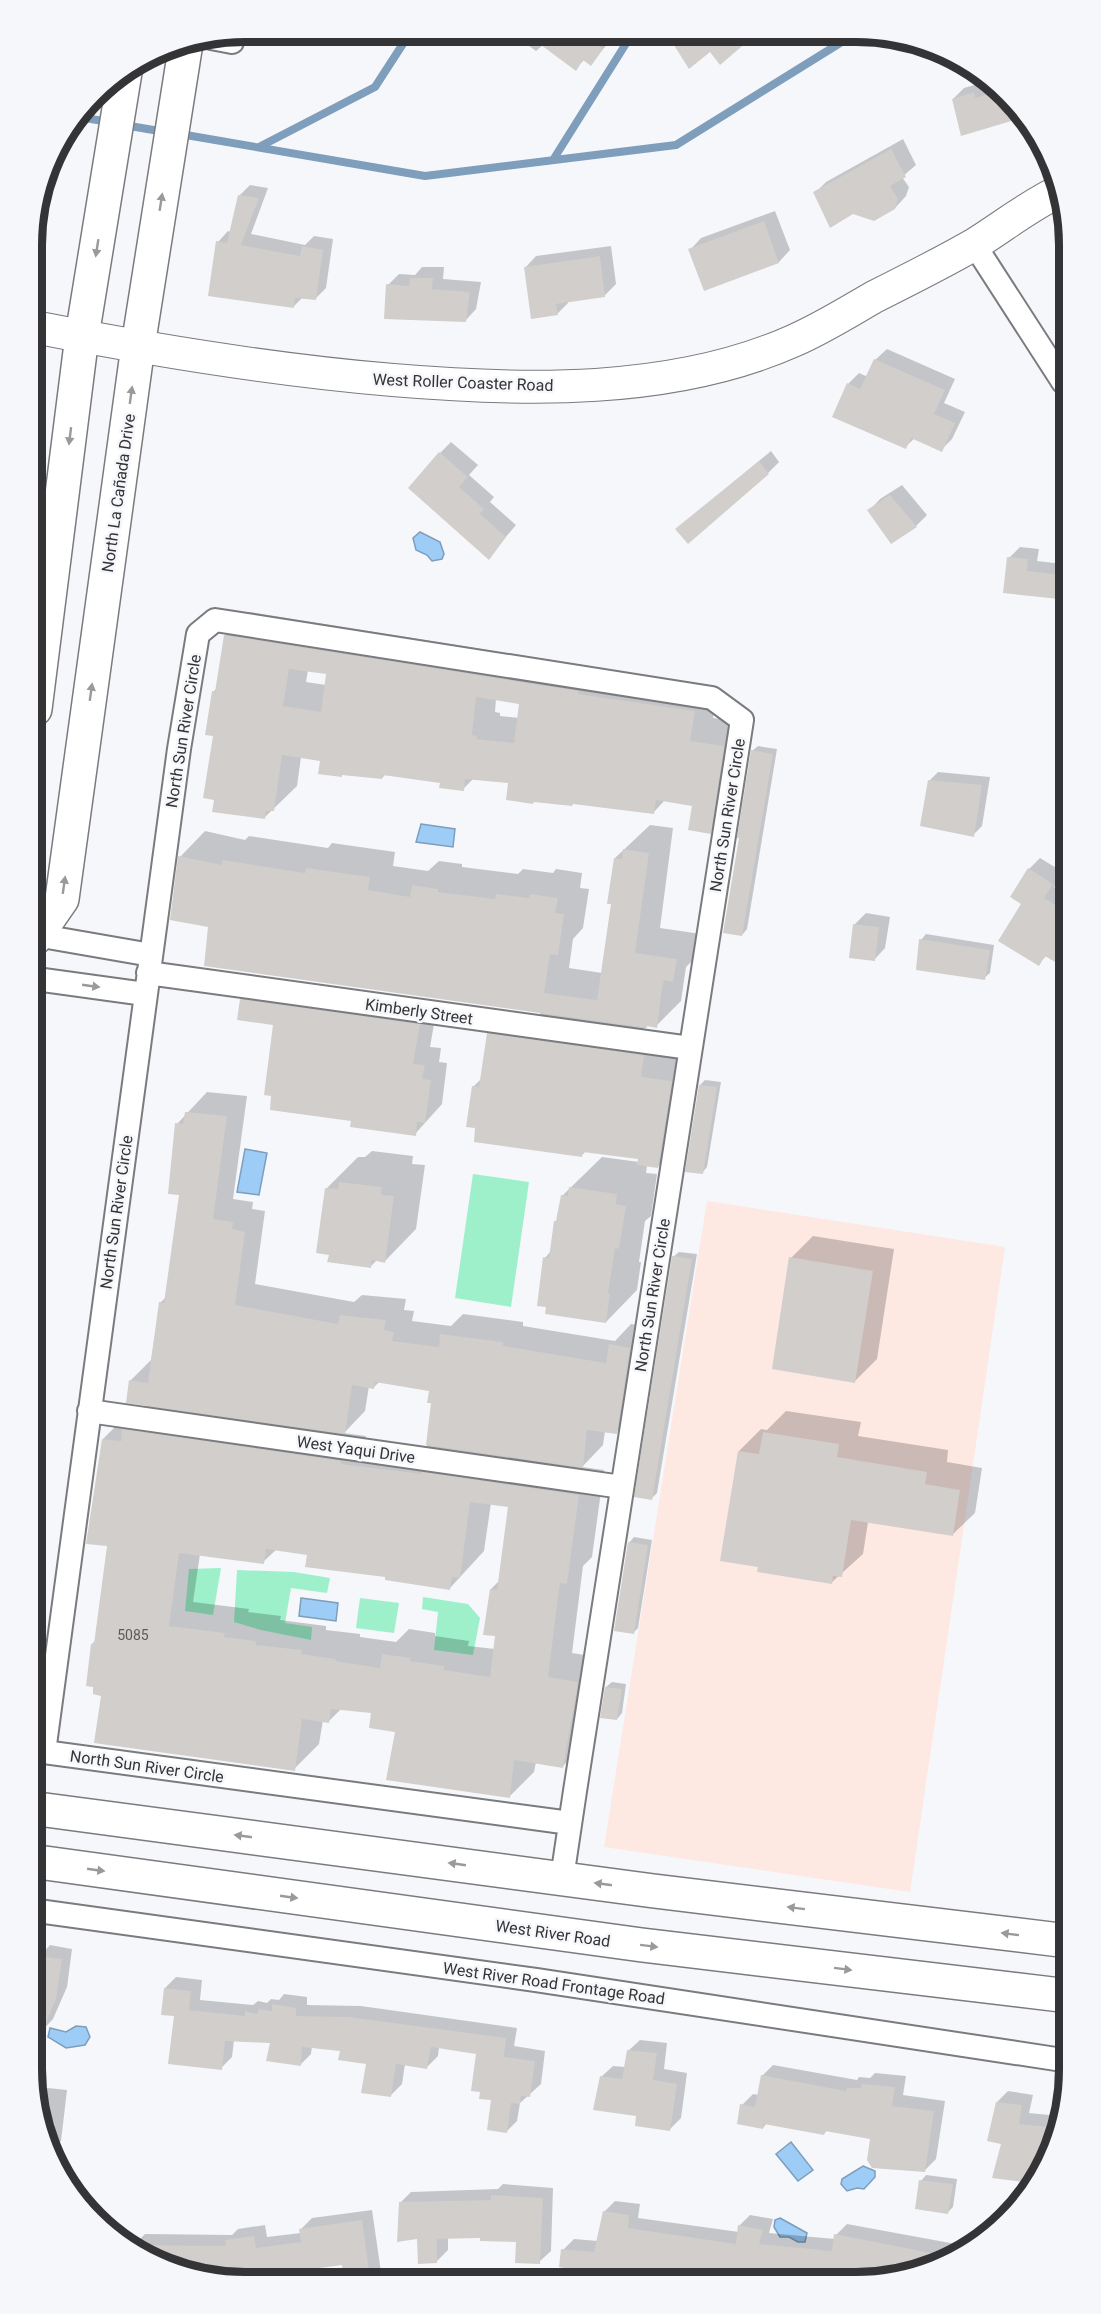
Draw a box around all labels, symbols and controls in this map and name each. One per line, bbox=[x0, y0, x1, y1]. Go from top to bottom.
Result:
one-way arrow bbox=[157, 192, 166, 211]
one-way arrow bbox=[92, 239, 101, 258]
street label: West Roller Coaster Road bbox=[372, 370, 554, 395]
one-way arrow bbox=[127, 385, 136, 404]
street label: North La Cañada Drive bbox=[98, 413, 139, 574]
one-way arrow bbox=[65, 427, 74, 446]
street label: North Sun River Circle bbox=[162, 653, 205, 809]
one-way arrow bbox=[86, 682, 95, 701]
street label: North Sun River Circle bbox=[706, 737, 749, 893]
one-way arrow bbox=[60, 876, 69, 895]
one-way arrow bbox=[81, 981, 100, 990]
street label: Kimberly Street bbox=[364, 995, 474, 1028]
street label: North Sun River Circle bbox=[96, 1134, 137, 1290]
street label: North Sun River Circle bbox=[631, 1217, 674, 1373]
street label: West Yaqui Drive bbox=[296, 1432, 416, 1467]
house number: 5085 bbox=[117, 1627, 149, 1643]
street label: North Sun River Circle bbox=[69, 1746, 225, 1787]
one-way arrow bbox=[233, 1831, 252, 1840]
one-way arrow bbox=[447, 1859, 466, 1869]
one-way arrow bbox=[87, 1866, 106, 1875]
one-way arrow bbox=[593, 1879, 612, 1888]
one-way arrow bbox=[280, 1892, 299, 1902]
one-way arrow bbox=[786, 1903, 805, 1913]
street label: West River Road bbox=[494, 1916, 612, 1951]
one-way arrow bbox=[1001, 1930, 1020, 1939]
one-way arrow bbox=[639, 1942, 658, 1951]
street label: West River Road Frontage Road bbox=[442, 1959, 666, 2008]
one-way arrow bbox=[833, 1964, 852, 1974]

